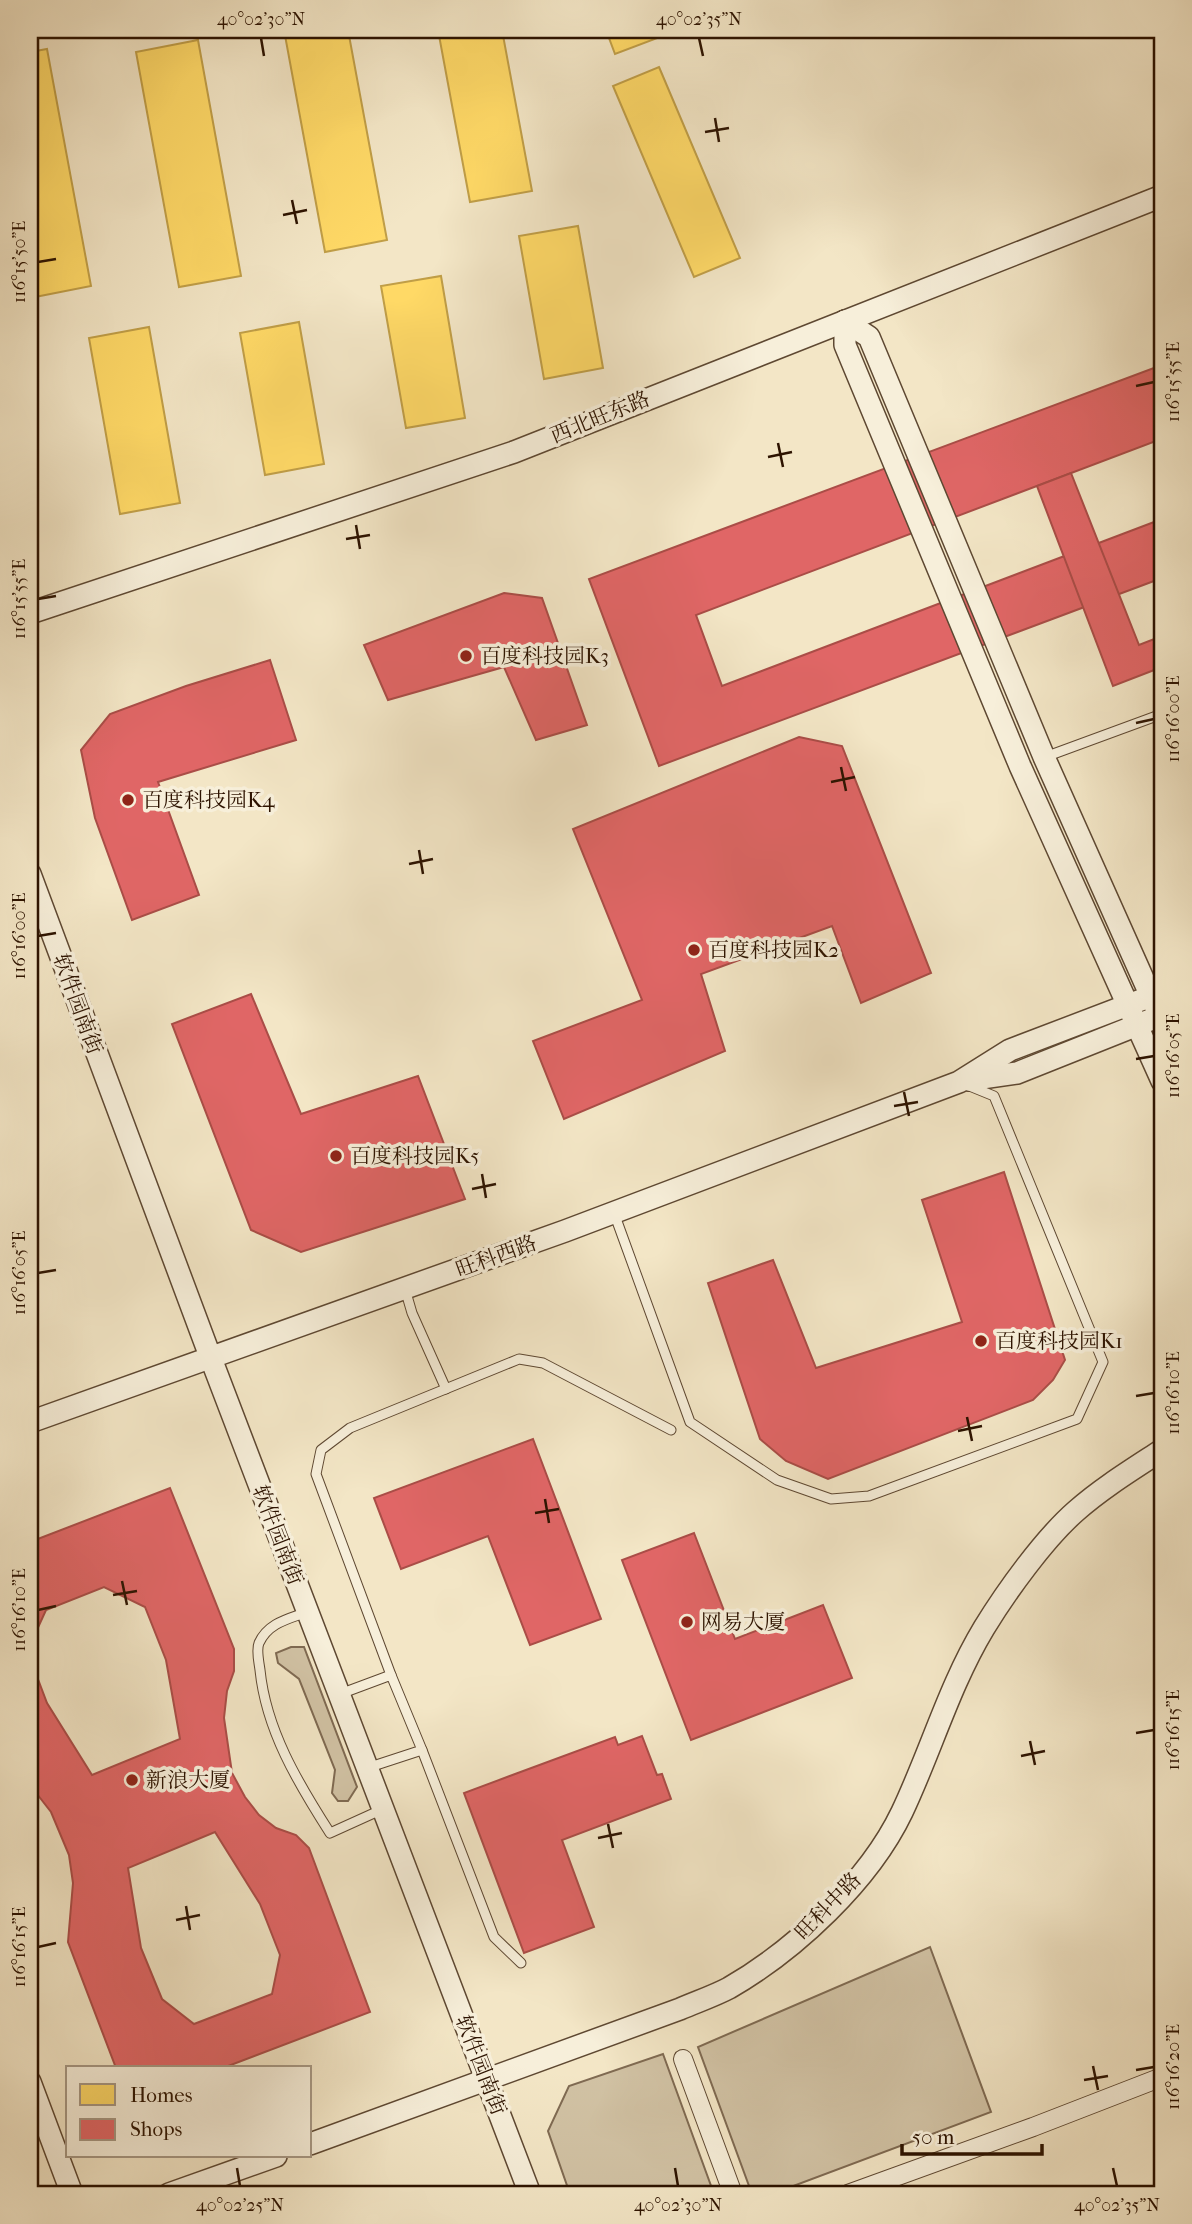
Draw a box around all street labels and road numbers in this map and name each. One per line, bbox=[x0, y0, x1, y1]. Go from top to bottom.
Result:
street label: 西北旺东路 bbox=[547, 386, 653, 448]
street label: 软件园南街 bbox=[49, 951, 107, 1057]
street label: 旺科西路 bbox=[452, 1230, 540, 1282]
street label: 软件园南街 bbox=[248, 1482, 308, 1588]
street label: 旺科中路 bbox=[790, 1867, 866, 1945]
street label: 软件园南街 bbox=[451, 2012, 511, 2118]

